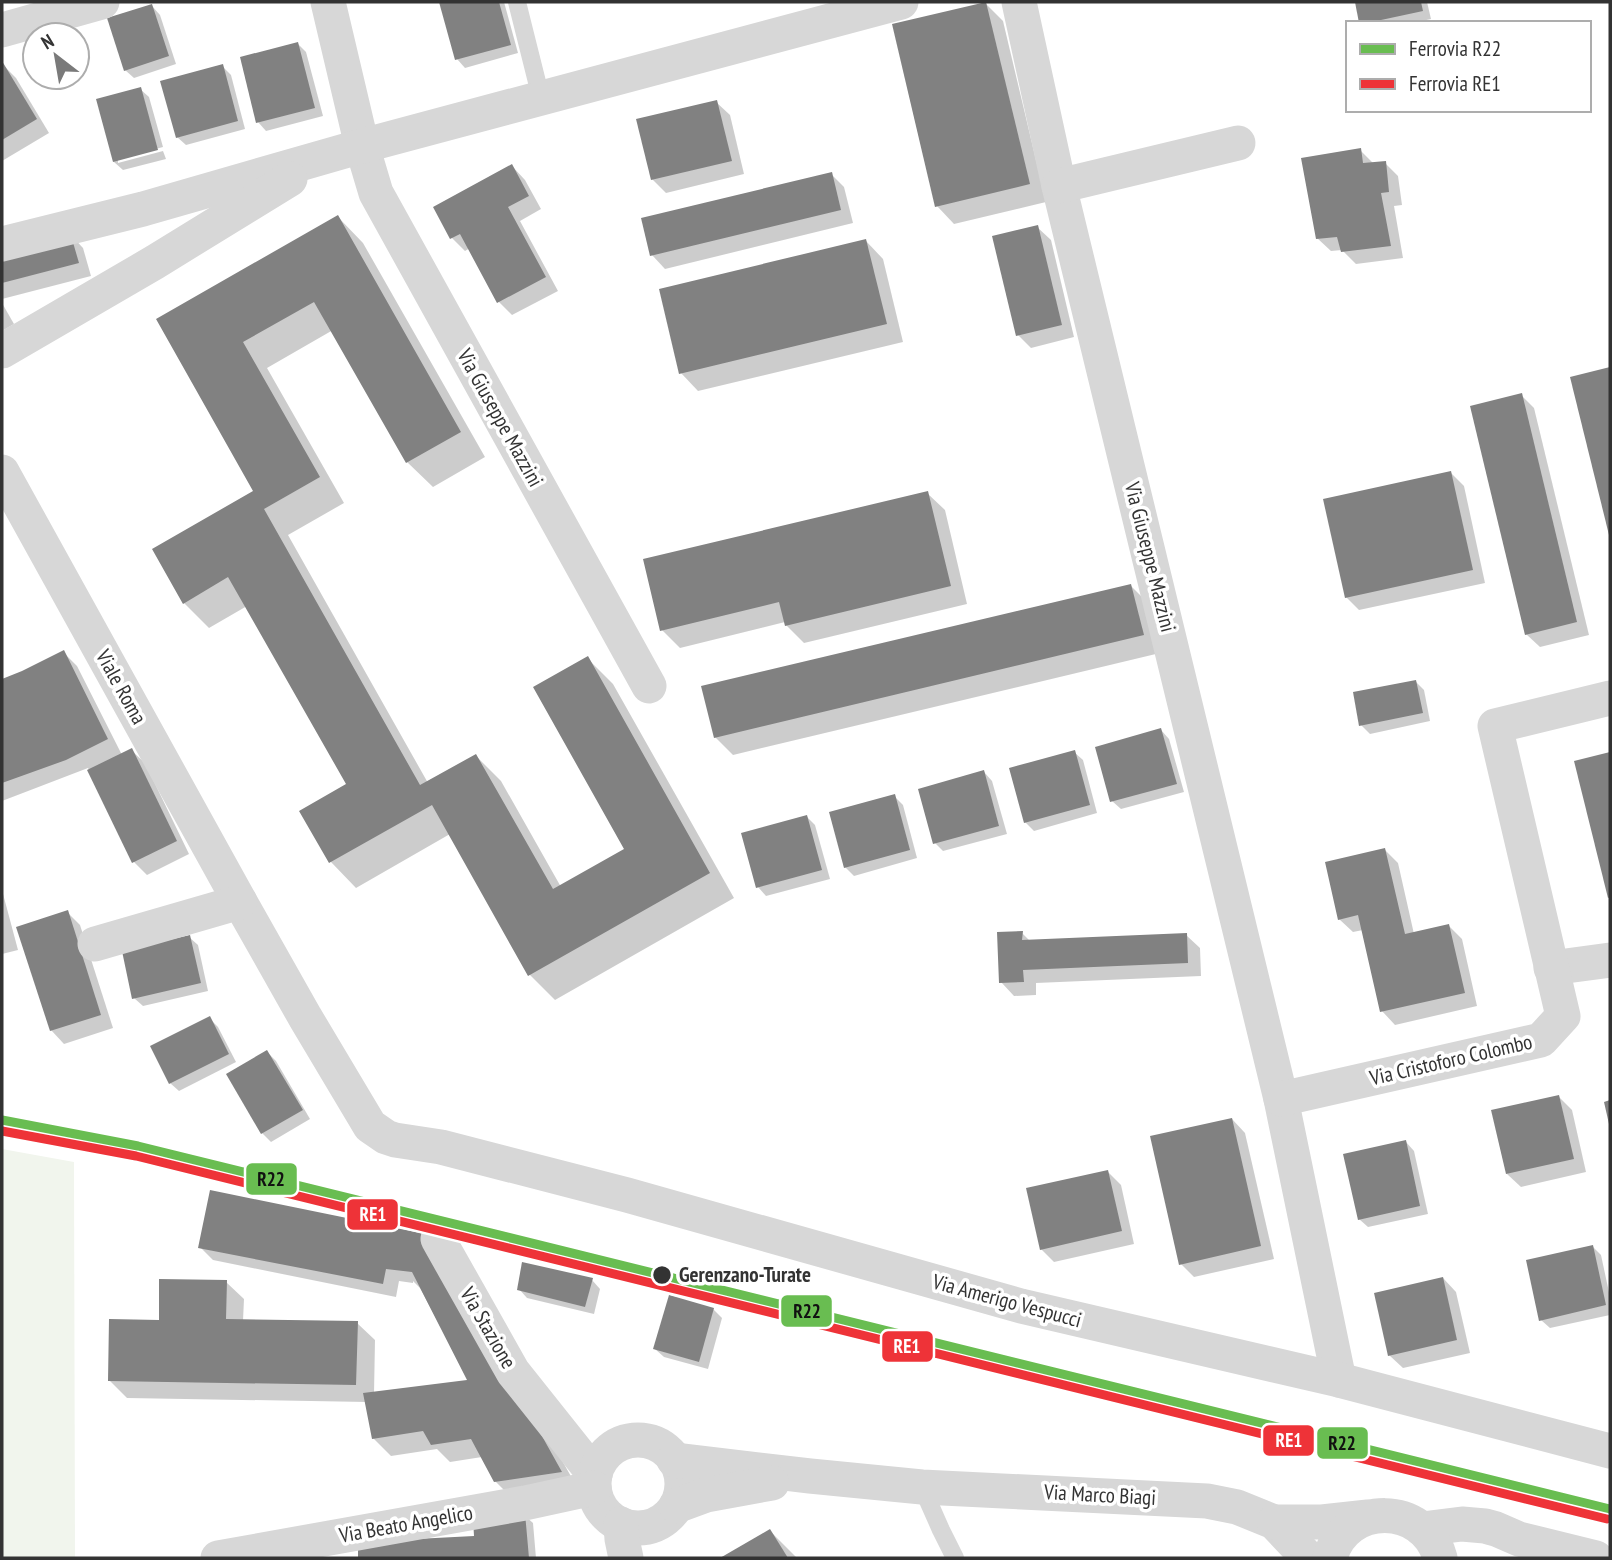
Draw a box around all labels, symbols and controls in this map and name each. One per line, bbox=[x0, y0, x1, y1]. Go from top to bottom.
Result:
north arrow bbox=[21, 21, 91, 91]
legend bbox=[1346, 21, 1591, 112]
text: N bbox=[37, 28, 58, 54]
text: Ferrovia R22 bbox=[1409, 35, 1501, 62]
text: Ferrovia RE1 bbox=[1409, 70, 1501, 97]
street label: Via Giuseppe Mazzini bbox=[451, 343, 549, 491]
street label: Via Giuseppe Mazzini bbox=[1119, 478, 1182, 635]
street label: Viale Roma bbox=[89, 644, 153, 729]
street label: Via Cristoforo Colombo bbox=[1366, 1028, 1535, 1092]
line badge: R22 bbox=[245, 1162, 298, 1196]
text: R22 bbox=[257, 1167, 285, 1191]
line badge: RE1 bbox=[346, 1198, 399, 1231]
text: RE1 bbox=[360, 1202, 386, 1226]
place label: Gerenzano-Turate bbox=[679, 1261, 811, 1288]
marker: Gerenzano-Turate bbox=[651, 1264, 673, 1286]
street label: Via Amerigo Vespucci bbox=[929, 1267, 1085, 1333]
street label: Via Stazione bbox=[454, 1281, 522, 1373]
line badge: R22 bbox=[780, 1294, 833, 1328]
text: R22 bbox=[793, 1299, 821, 1323]
line badge: RE1 bbox=[881, 1330, 934, 1363]
text: RE1 bbox=[894, 1334, 920, 1358]
line badge: RE1 bbox=[1262, 1424, 1315, 1457]
line badge: R22 bbox=[1316, 1426, 1369, 1460]
text: RE1 bbox=[1276, 1428, 1302, 1452]
text: R22 bbox=[1328, 1431, 1356, 1455]
street label: Via Marco Biagi bbox=[1042, 1478, 1157, 1511]
street label: Via Beato Angelico bbox=[336, 1498, 475, 1549]

